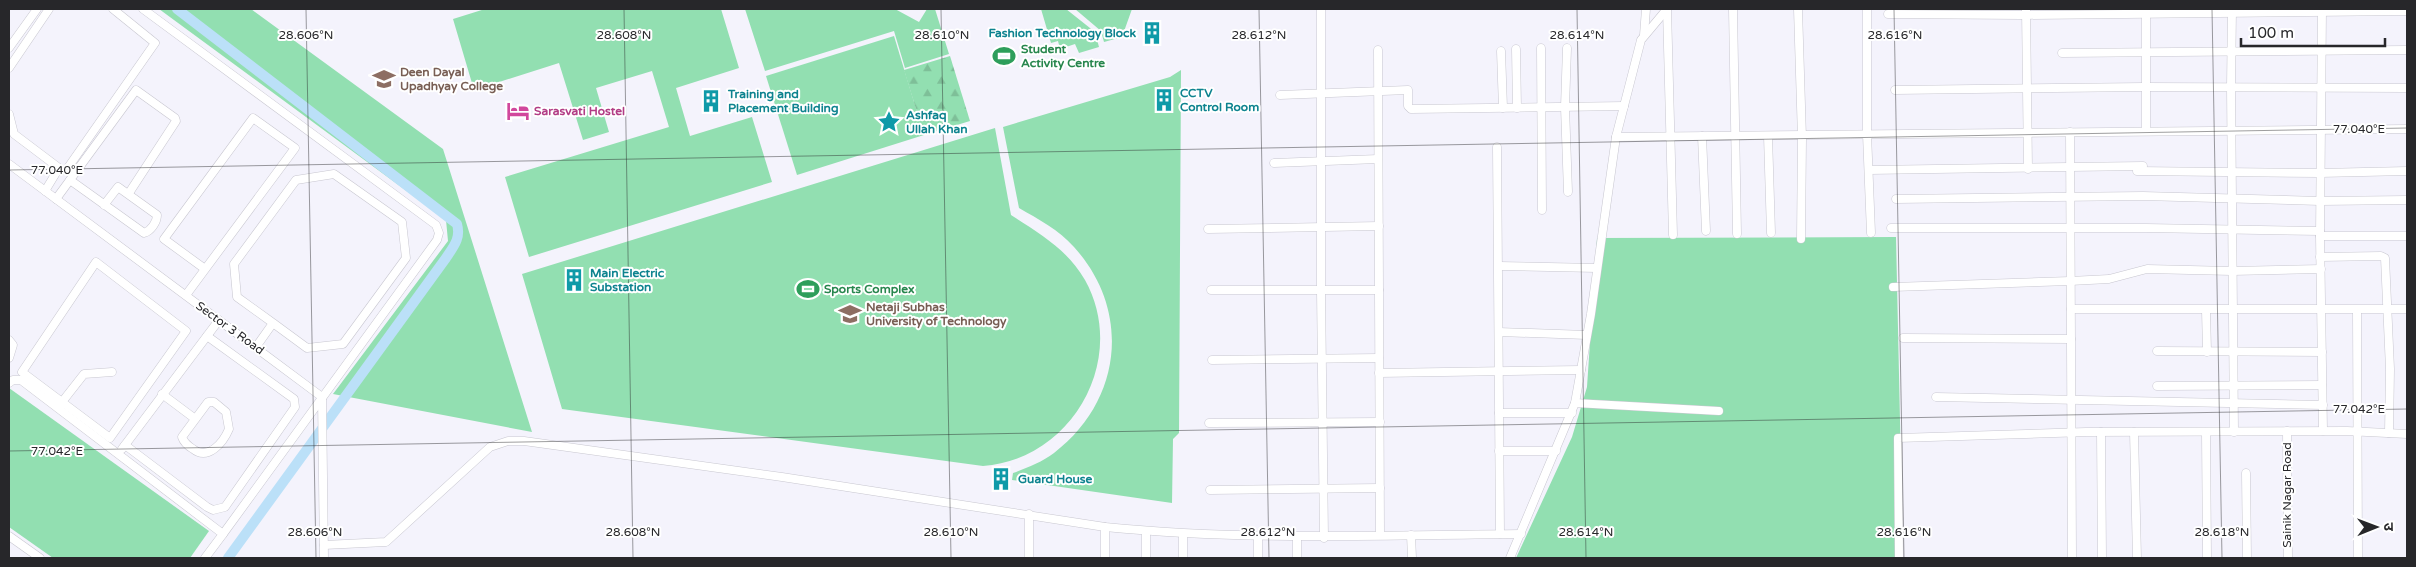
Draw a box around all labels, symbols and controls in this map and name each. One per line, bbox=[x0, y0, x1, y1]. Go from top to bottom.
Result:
scale bar bbox=[2241, 15, 2385, 47]
building icon: Fashion Technology Block bbox=[1139, 20, 1165, 46]
text: 100 m bbox=[2248, 24, 2294, 42]
place label: Fashion Technology Block bbox=[989, 26, 1136, 41]
text: 28.606°N bbox=[279, 28, 333, 42]
text: 28.608°N bbox=[597, 28, 651, 42]
text: 28.610°N bbox=[915, 28, 969, 42]
text: 28.612°N bbox=[1232, 28, 1286, 42]
text: 28.614°N bbox=[1550, 28, 1604, 42]
text: 28.616°N bbox=[1868, 28, 1922, 42]
place label: Student Activity Centre bbox=[1021, 42, 1105, 71]
sports icon: Student Activity Centre bbox=[991, 43, 1017, 69]
place label: Deen Dayal Upadhyay College bbox=[400, 65, 503, 94]
school or university icon: Deen Dayal Upadhyay College bbox=[371, 66, 397, 92]
place label: CCTV Control Room bbox=[1180, 86, 1259, 114]
place label: Training and Placement Building bbox=[727, 87, 839, 116]
building icon: CCTV Control Room bbox=[1151, 87, 1177, 113]
building icon: Training and Placement Building bbox=[698, 88, 724, 114]
hotel icon: Sarasvati Hostel bbox=[505, 98, 531, 124]
place label: Sarasvati Hostel bbox=[534, 104, 625, 118]
place label: Ashfaq Ullah Khan bbox=[906, 108, 968, 136]
place icon: Ashfaq Ullah Khan bbox=[876, 109, 902, 135]
text: 77.040°E bbox=[2333, 122, 2386, 136]
text: 77.040°E bbox=[31, 163, 84, 177]
place label: Main Electric Substation bbox=[590, 266, 665, 294]
building icon: Main Electric Substation bbox=[561, 267, 587, 293]
sports icon: Sports Complex bbox=[795, 276, 821, 302]
place label: Sports Complex bbox=[824, 282, 915, 297]
street label: Sector 3 Road bbox=[193, 299, 267, 357]
place label: Netaji Subhas University of Technology bbox=[866, 300, 1007, 329]
school or university icon: Netaji Subhas University of Technology bbox=[837, 301, 863, 327]
text: 77.042°E bbox=[2333, 402, 2386, 416]
street label: Sainik Nagar Road bbox=[2280, 442, 2294, 548]
text: 77.042°E bbox=[31, 444, 84, 458]
building icon: Guard House bbox=[988, 466, 1014, 492]
place label: Guard House bbox=[1018, 472, 1093, 486]
north arrow bbox=[2351, 502, 2401, 552]
text: उ bbox=[2380, 523, 2397, 532]
text: 28.606°N bbox=[288, 525, 342, 539]
text: 28.608°N bbox=[606, 525, 660, 539]
text: 28.610°N bbox=[924, 525, 978, 539]
text: 28.612°N bbox=[1241, 525, 1295, 539]
text: 28.614°N bbox=[1559, 525, 1613, 539]
text: 28.616°N bbox=[1877, 525, 1931, 539]
text: 28.618°N bbox=[2195, 525, 2249, 539]

